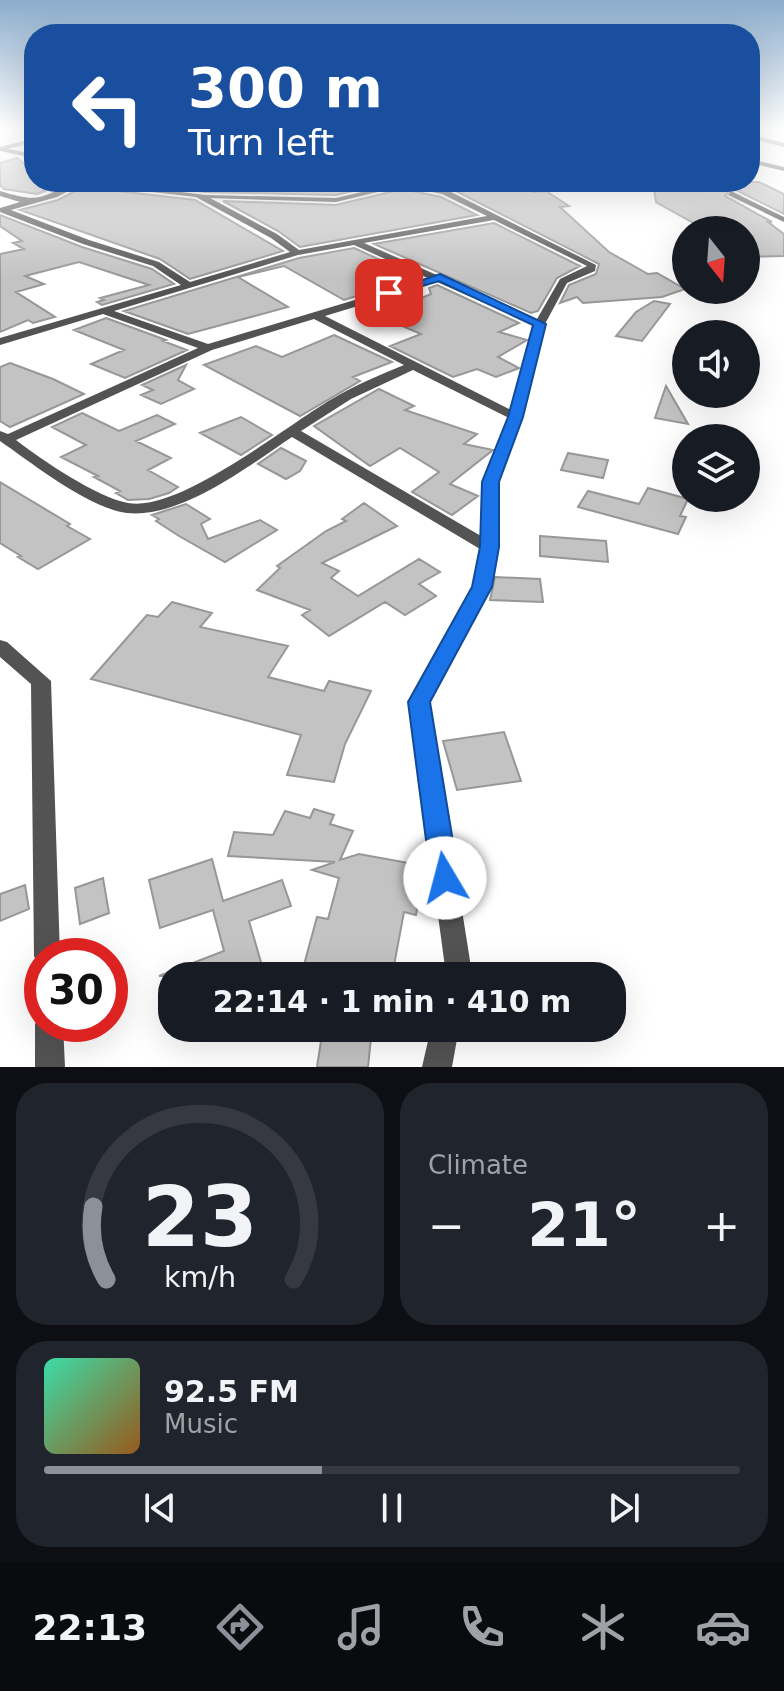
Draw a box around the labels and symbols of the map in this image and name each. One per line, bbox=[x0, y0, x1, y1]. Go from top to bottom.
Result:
north arrow bbox=[672, 216, 760, 304]
pin bbox=[355, 259, 423, 327]
position arrow bbox=[403, 836, 487, 920]
speed limit sign: 30 bbox=[24, 938, 128, 1042]

